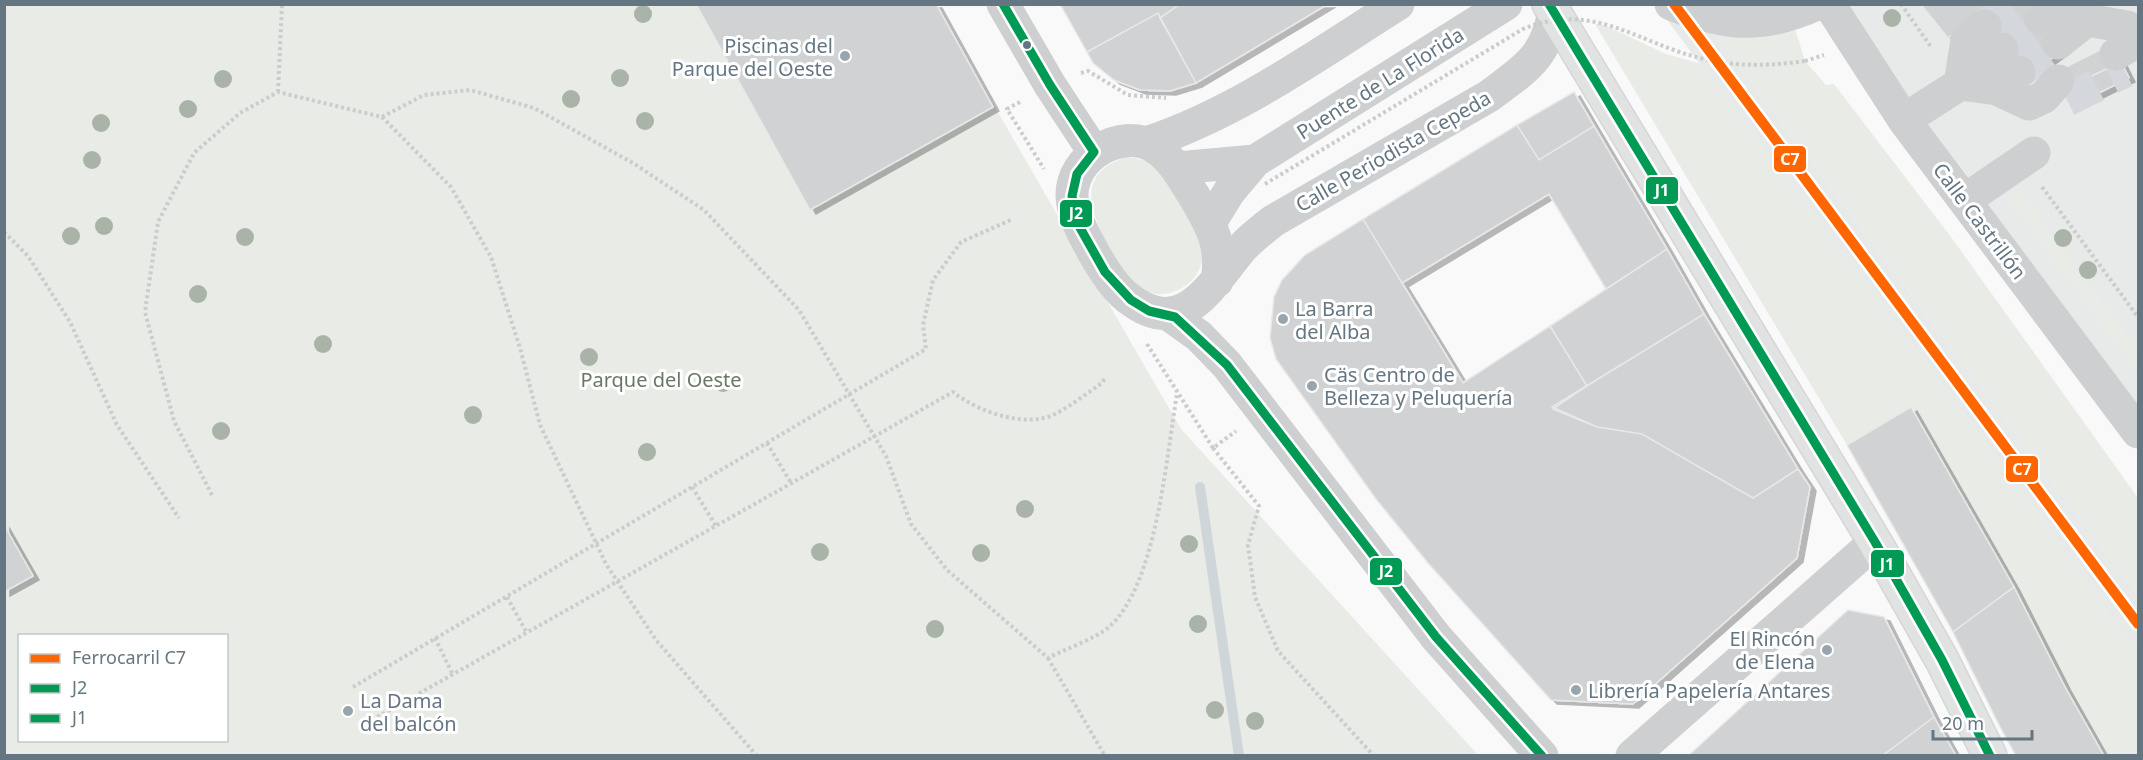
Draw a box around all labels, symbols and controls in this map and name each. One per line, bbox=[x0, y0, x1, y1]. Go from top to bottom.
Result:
street label: Puente de La Florida bbox=[1291, 21, 1469, 145]
place label: Piscinas del Parque del Oeste bbox=[672, 32, 833, 82]
unlabelled marker bbox=[1021, 39, 1033, 51]
marker: Piscinas del Parque del Oeste bbox=[838, 49, 852, 63]
street label: Calle Periodista Cepeda bbox=[1290, 84, 1496, 218]
line badge: C7 bbox=[1773, 145, 1807, 173]
text: C7 bbox=[1780, 148, 1800, 170]
street label: Calle Castrillón bbox=[1927, 157, 2033, 285]
line badge: J1 bbox=[1645, 176, 1679, 205]
text: J1 bbox=[1653, 179, 1669, 201]
line badge: J2 bbox=[1059, 199, 1093, 228]
text: J2 bbox=[1067, 202, 1083, 224]
place label: La Barra del Alba bbox=[1295, 295, 1373, 345]
marker: La Barra del Alba bbox=[1276, 312, 1290, 326]
place label: Cäs Centro de Belleza y Peluquería bbox=[1324, 361, 1512, 411]
park label: Parque del Oeste bbox=[580, 366, 742, 393]
marker: Cäs Centro de Belleza y Peluquería bbox=[1305, 379, 1319, 393]
line badge: C7 bbox=[2005, 455, 2039, 483]
text: C7 bbox=[2012, 458, 2032, 480]
line badge: J1 bbox=[1870, 549, 1905, 578]
text: J1 bbox=[1878, 553, 1894, 575]
line badge: J2 bbox=[1369, 557, 1403, 586]
text: J2 bbox=[1377, 560, 1393, 582]
place label: El Rincón de Elena bbox=[1730, 625, 1815, 675]
legend bbox=[18, 634, 228, 742]
marker: El Rincón de Elena bbox=[1820, 643, 1834, 657]
text: Ferrocarril C7 bbox=[72, 645, 186, 669]
text: J2 bbox=[70, 675, 87, 699]
place label: Librería Papelería Antares bbox=[1588, 677, 1830, 704]
marker: Librería Papelería Antares bbox=[1569, 683, 1583, 697]
place label: La Dama del balcón bbox=[360, 687, 457, 737]
scale bar bbox=[1933, 703, 2032, 741]
marker: La Dama del balcón bbox=[341, 704, 355, 718]
text: J1 bbox=[70, 705, 87, 729]
text: 20 m bbox=[1942, 711, 1984, 735]

